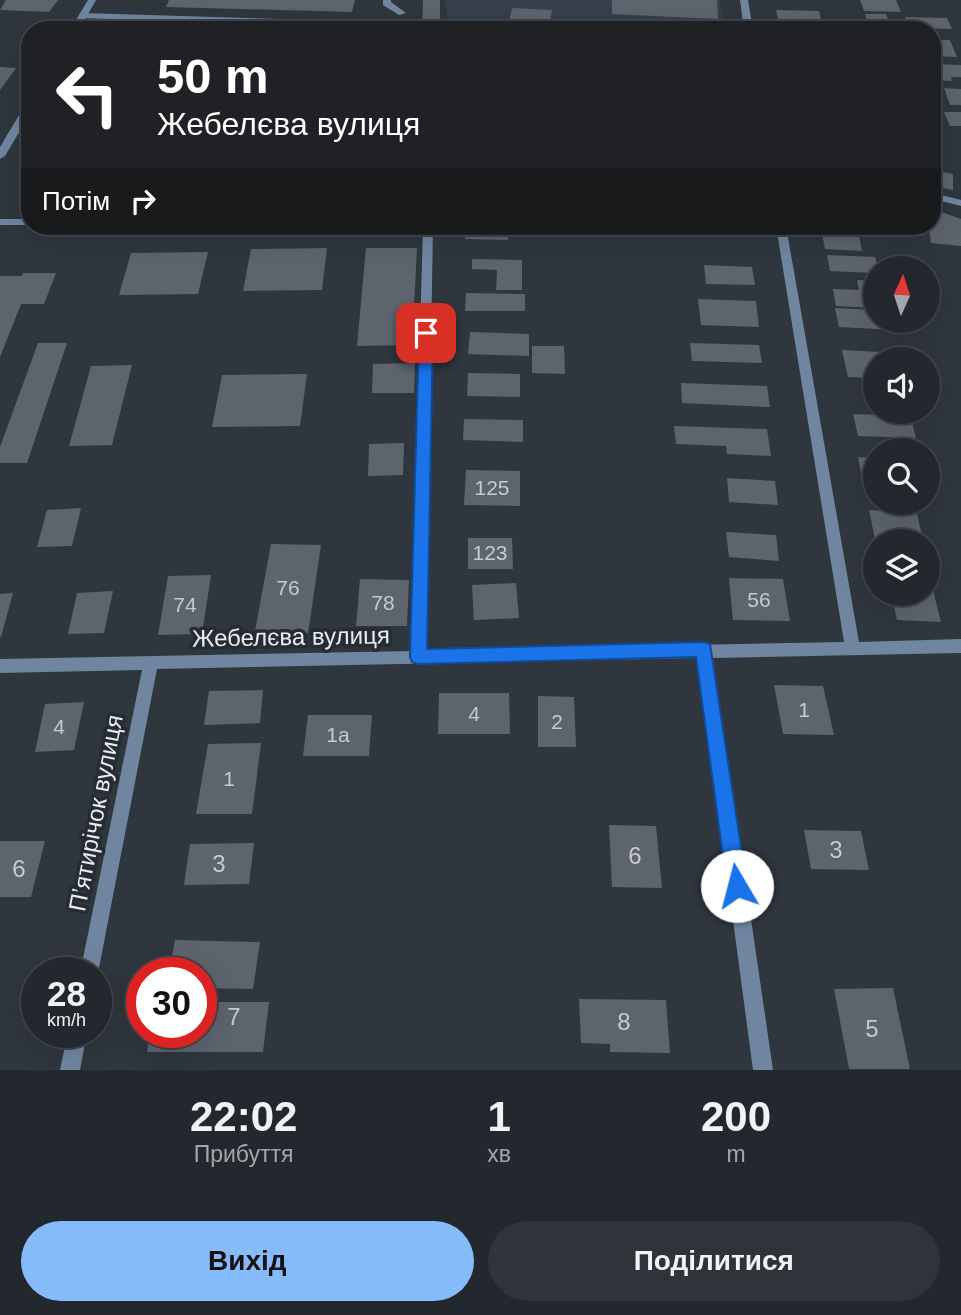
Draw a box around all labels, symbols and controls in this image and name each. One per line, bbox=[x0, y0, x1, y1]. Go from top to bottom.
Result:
icon: left bbox=[42, 49, 133, 140]
text: 50 m bbox=[157, 49, 269, 103]
text: Жебелєва вулиця bbox=[157, 106, 420, 142]
icon: right bbox=[124, 182, 162, 220]
text: Потім bbox=[42, 186, 110, 216]
north arrow bbox=[863, 256, 940, 332]
map controls bbox=[863, 256, 940, 606]
pin bbox=[396, 303, 456, 363]
icon: arrive bbox=[407, 314, 445, 352]
button: sound bbox=[863, 347, 940, 424]
button: search bbox=[863, 438, 940, 515]
house number: 125 bbox=[474, 476, 510, 499]
button: layers bbox=[863, 529, 940, 606]
house number: 123 bbox=[472, 541, 508, 564]
house number: 76 bbox=[276, 576, 300, 599]
house number: 56 bbox=[747, 588, 771, 611]
house number: 78 bbox=[371, 591, 395, 614]
house number: 74 bbox=[173, 593, 197, 616]
street label: Жебелєва вулиця bbox=[192, 621, 390, 652]
house number: 1 bbox=[798, 698, 810, 721]
house number: 4 bbox=[468, 702, 480, 725]
house number: 2 bbox=[551, 710, 563, 733]
street label: П’ятирічок вулиця bbox=[63, 712, 128, 913]
house number: 4 bbox=[53, 715, 65, 738]
house number: 1а bbox=[326, 723, 350, 746]
house number: 1 bbox=[223, 767, 235, 790]
house number: 3 bbox=[829, 836, 843, 863]
house number: 6 bbox=[628, 842, 642, 869]
position arrow bbox=[700, 849, 774, 923]
house number: 3 bbox=[212, 850, 226, 877]
house number: 6 bbox=[12, 855, 26, 882]
speed limit sign: 30 bbox=[126, 957, 217, 1048]
text: 28 bbox=[47, 974, 86, 1013]
house number: 7 bbox=[227, 1003, 241, 1030]
house number: 8 bbox=[617, 1008, 631, 1035]
text: km/h bbox=[47, 1010, 86, 1030]
house number: 5 bbox=[865, 1015, 879, 1042]
text: 22:02 bbox=[190, 1093, 297, 1140]
text: 1 bbox=[487, 1093, 511, 1140]
text: 200 bbox=[701, 1093, 771, 1140]
text: Прибуття bbox=[194, 1141, 294, 1167]
text: хв bbox=[487, 1141, 511, 1167]
text: m bbox=[726, 1141, 746, 1167]
button: Вихід bbox=[21, 1221, 474, 1301]
button: Поділитися bbox=[488, 1221, 940, 1301]

